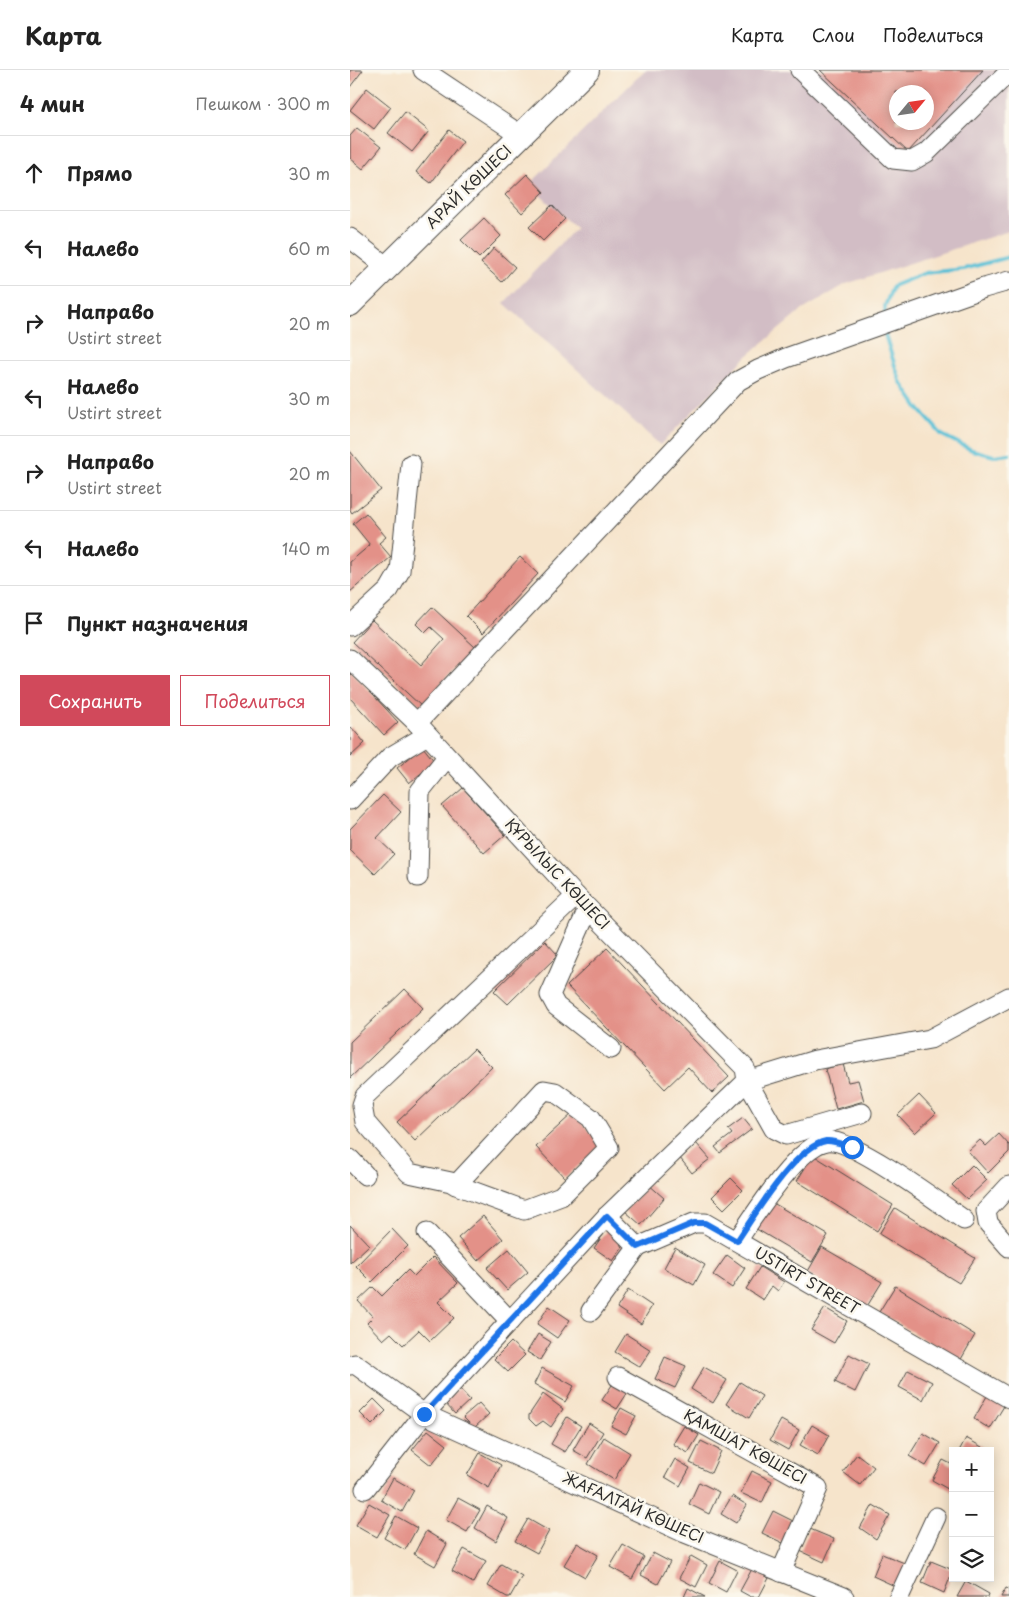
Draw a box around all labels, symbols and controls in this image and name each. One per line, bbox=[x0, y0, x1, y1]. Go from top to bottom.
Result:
text: Карта bbox=[25, 17, 102, 53]
text: Карта bbox=[731, 21, 784, 48]
text: Слои bbox=[812, 21, 855, 48]
text: Поделиться bbox=[883, 21, 984, 48]
north arrow bbox=[889, 85, 934, 130]
text: 4 мин bbox=[20, 87, 85, 119]
text: Пешком · 300 m bbox=[196, 91, 330, 115]
street label: АРАЙ КӨШЕСІ bbox=[420, 139, 516, 233]
icon: ahead bbox=[20, 159, 48, 187]
text: Прямо bbox=[67, 159, 132, 187]
text: 30 m bbox=[288, 161, 330, 185]
icon: left bbox=[20, 234, 48, 262]
text: Налево bbox=[67, 234, 139, 262]
text: 60 m bbox=[288, 236, 330, 260]
text: Направо bbox=[67, 297, 154, 325]
icon: right bbox=[20, 309, 48, 337]
text: 20 m bbox=[289, 311, 330, 335]
text: Ustirt street bbox=[67, 325, 162, 349]
text: Налево bbox=[67, 372, 139, 400]
icon: left bbox=[20, 384, 48, 412]
text: 30 m bbox=[288, 386, 330, 410]
text: Ustirt street bbox=[67, 400, 162, 424]
text: Направо bbox=[67, 447, 154, 475]
icon: right bbox=[20, 459, 48, 487]
text: 20 m bbox=[289, 461, 330, 485]
text: Ustirt street bbox=[67, 475, 162, 499]
icon: left bbox=[20, 534, 48, 562]
text: Налево bbox=[67, 534, 139, 562]
text: 140 m bbox=[282, 536, 330, 560]
icon: arrive bbox=[20, 609, 48, 637]
text: Пункт назначения bbox=[67, 609, 248, 637]
button: Сохранить bbox=[20, 675, 170, 726]
button: Поделиться bbox=[180, 675, 330, 726]
street label: ҚҰРЫЛЫС КӨШЕСІ bbox=[500, 812, 616, 934]
route start bbox=[841, 1136, 864, 1159]
street label: USTIRT STREET bbox=[751, 1240, 865, 1320]
street label: ҚАМШАТ КӨШЕСІ bbox=[680, 1402, 811, 1489]
route end bbox=[413, 1403, 436, 1426]
map controls bbox=[949, 1447, 994, 1582]
button: + bbox=[949, 1447, 994, 1492]
street label: ЖАҒАЛТАЙ КӨШЕСІ bbox=[559, 1465, 708, 1548]
button: − bbox=[949, 1492, 994, 1537]
button: layers bbox=[949, 1537, 994, 1582]

